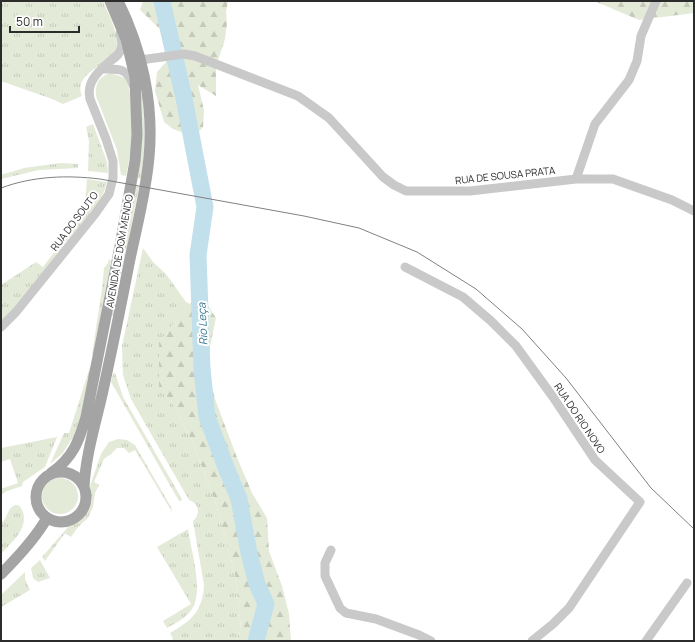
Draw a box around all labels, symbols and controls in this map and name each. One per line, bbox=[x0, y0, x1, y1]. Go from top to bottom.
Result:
scale bar bbox=[10, 8, 79, 34]
text: 50 m bbox=[16, 13, 43, 30]
street label: RUA DE SOUSA PRATA bbox=[454, 163, 556, 187]
street label: RUA DO SOUTO bbox=[47, 188, 101, 254]
street label: AVENIDA DE DOM MENDO bbox=[102, 193, 136, 309]
water label: Rio Leça bbox=[193, 302, 211, 346]
street label: RUA DO RIO NOVO bbox=[551, 380, 609, 456]

